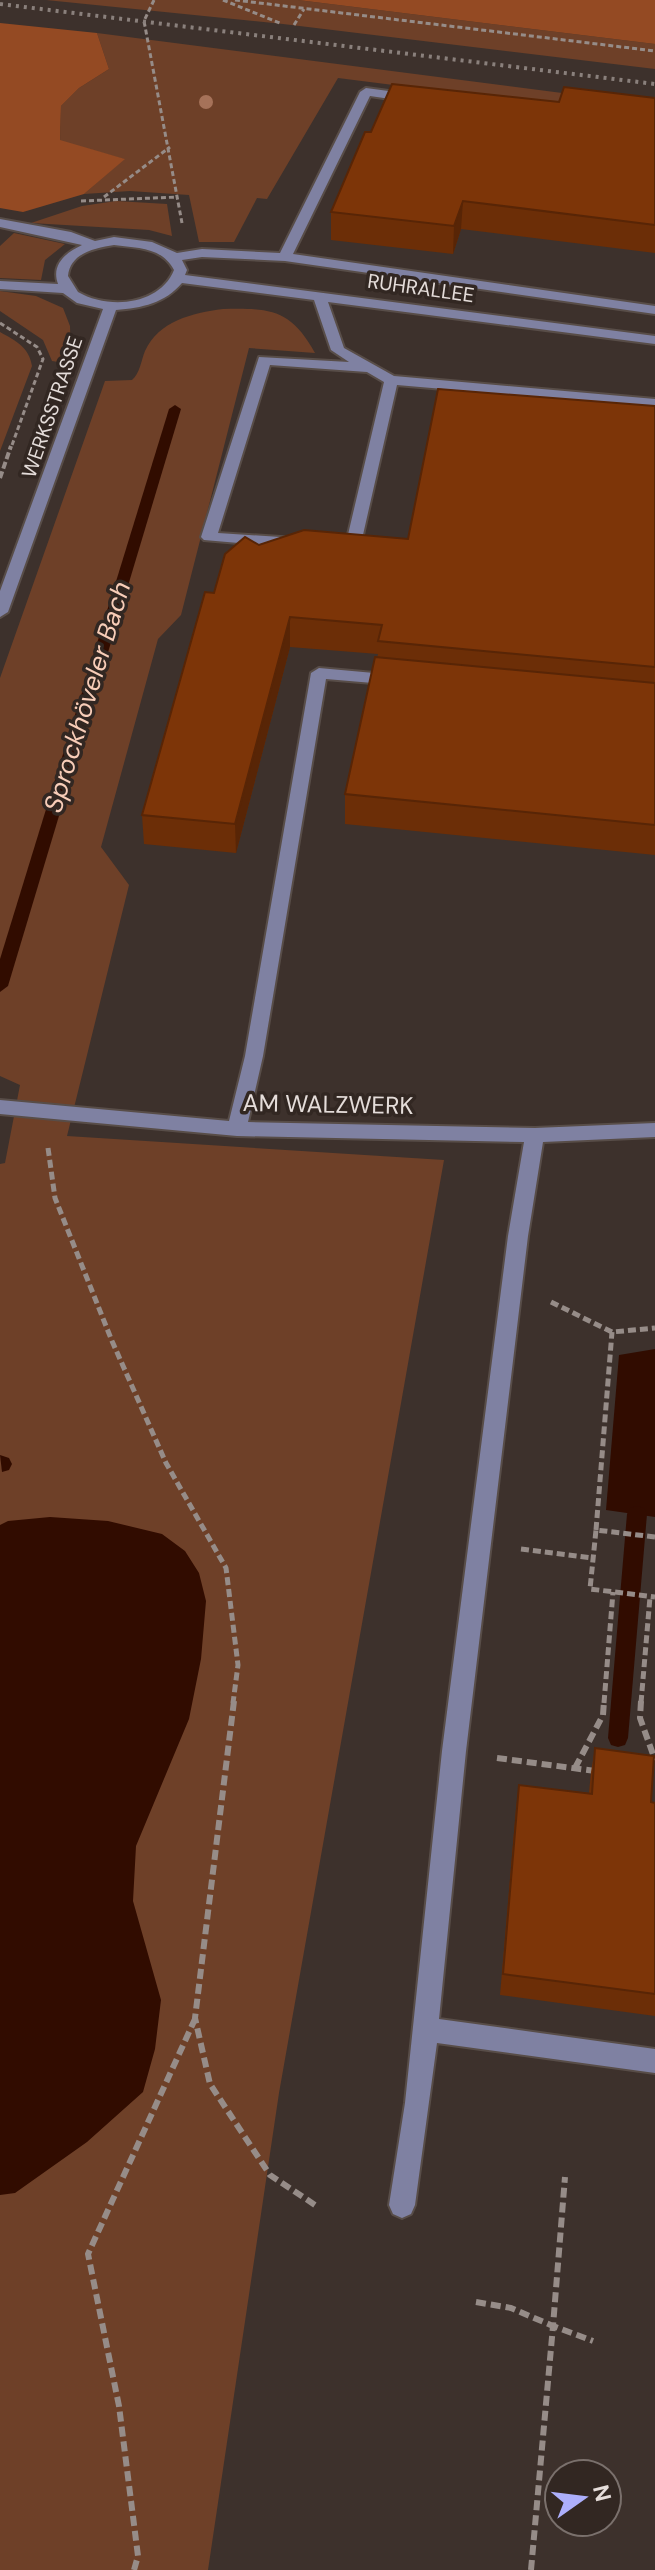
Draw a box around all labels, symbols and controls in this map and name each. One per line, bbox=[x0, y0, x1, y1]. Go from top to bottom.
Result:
street label: RUHRALLEE bbox=[366, 268, 476, 308]
street label: WERKSSTRASSE bbox=[16, 333, 88, 481]
water label: Sprockhöveler Bach bbox=[36, 577, 138, 817]
street label: AM WALZWERK bbox=[242, 1087, 414, 1121]
north arrow bbox=[543, 2458, 623, 2538]
text: N bbox=[586, 2482, 618, 2505]

